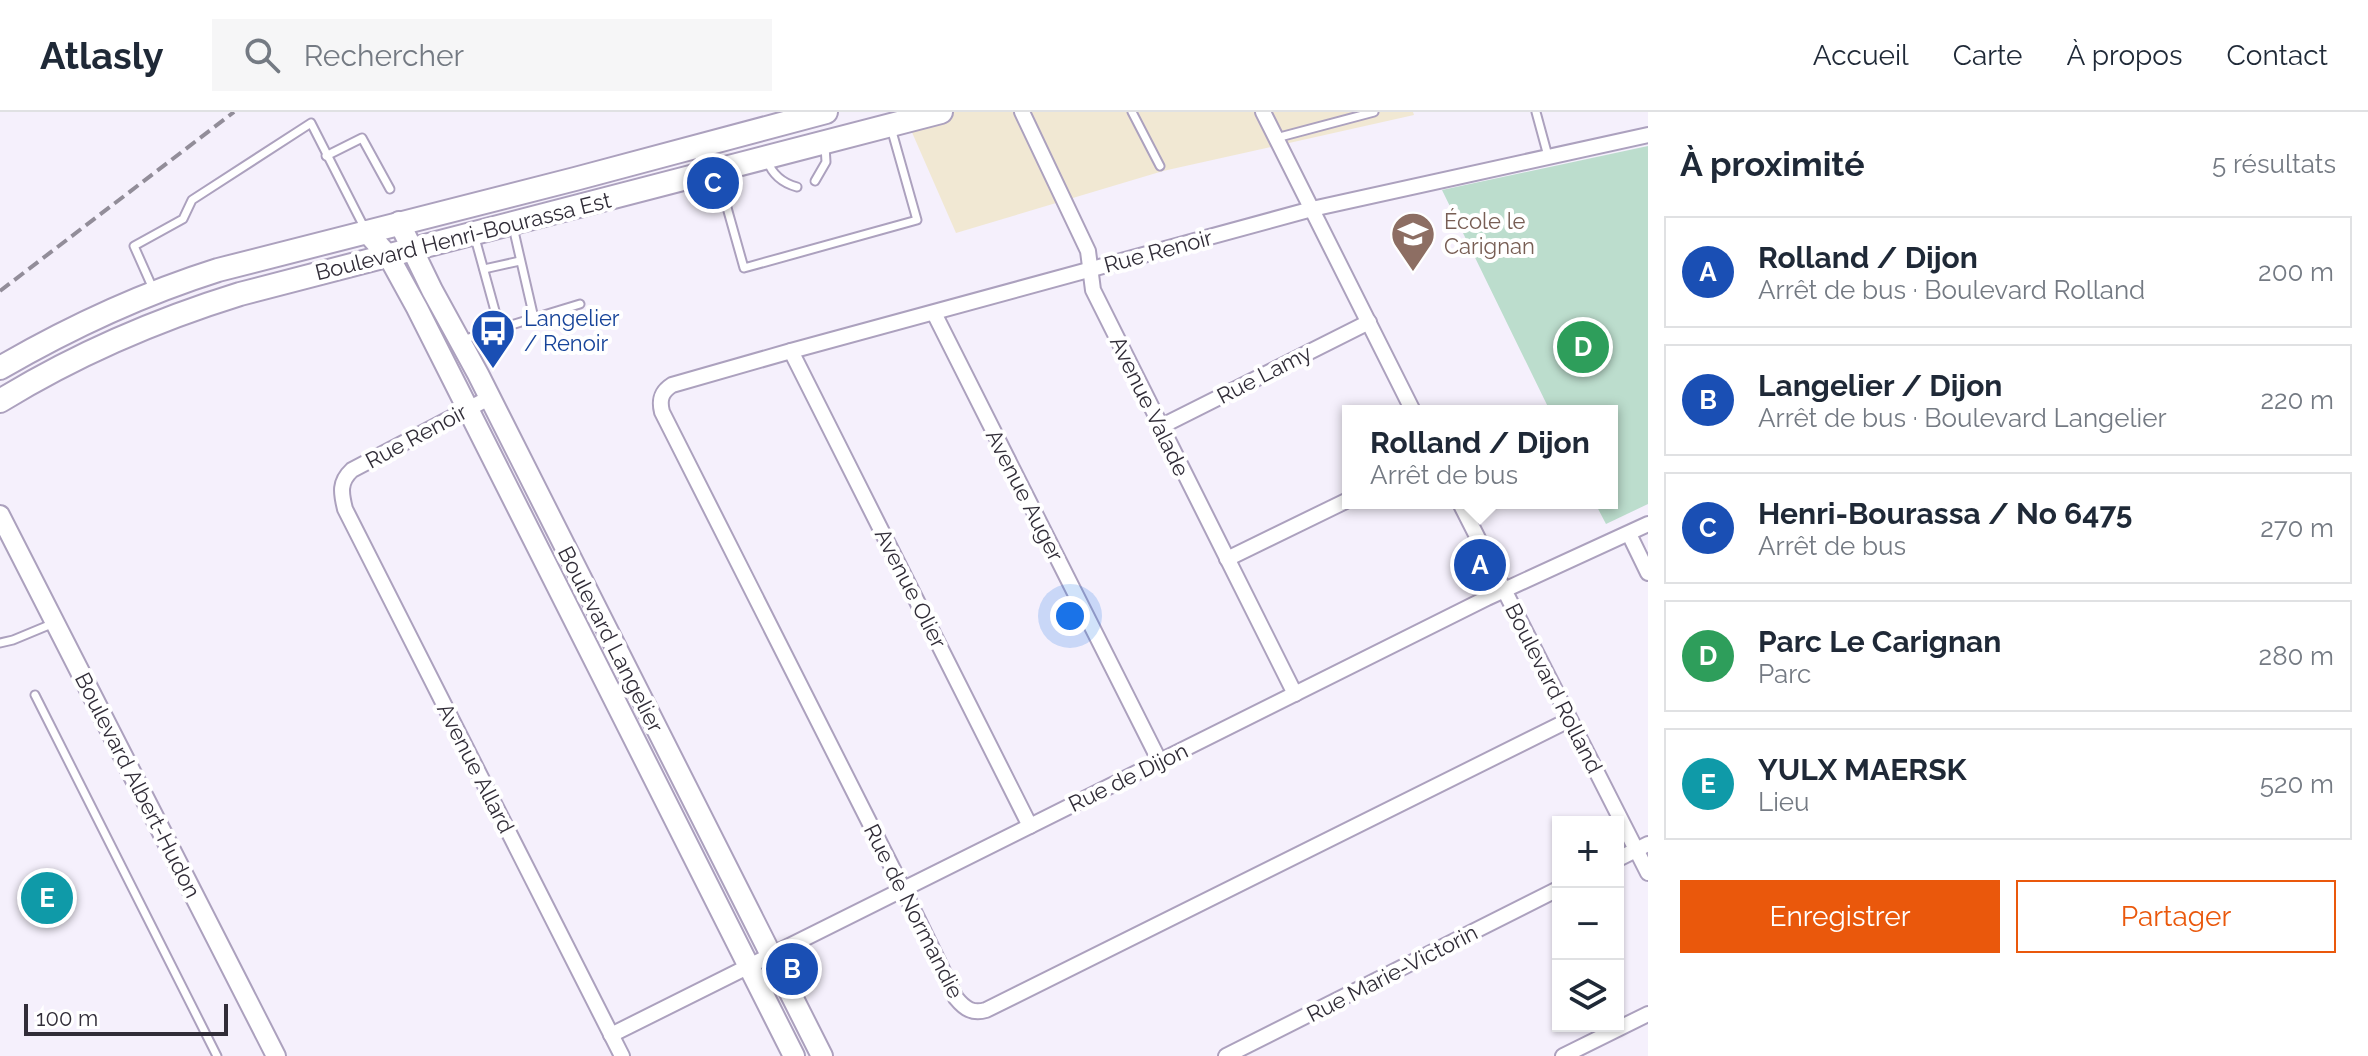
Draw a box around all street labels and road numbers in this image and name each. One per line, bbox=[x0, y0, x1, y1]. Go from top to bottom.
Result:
street label: Boulevard Henri-Bourassa Est bbox=[312, 186, 614, 285]
street label: Rue Renoir bbox=[1101, 224, 1215, 278]
street label: Avenue Valade bbox=[1105, 332, 1195, 480]
street label: Rue Lamy bbox=[1212, 339, 1316, 409]
street label: Rue Renoir bbox=[361, 398, 471, 474]
street label: Avenue Auger bbox=[981, 425, 1069, 565]
street label: Avenue Olier bbox=[870, 524, 952, 652]
street label: Boulevard Langelier bbox=[553, 542, 669, 737]
street label: Boulevard Rolland bbox=[1500, 599, 1608, 777]
street label: Boulevard Albert-Hudon bbox=[70, 668, 206, 902]
street label: Avenue Allard bbox=[432, 699, 520, 837]
street label: Rue de Dijon bbox=[1064, 737, 1192, 817]
street label: Rue de Normandie bbox=[859, 820, 969, 1003]
street label: Rue Marie-Victorin bbox=[1302, 919, 1482, 1027]

